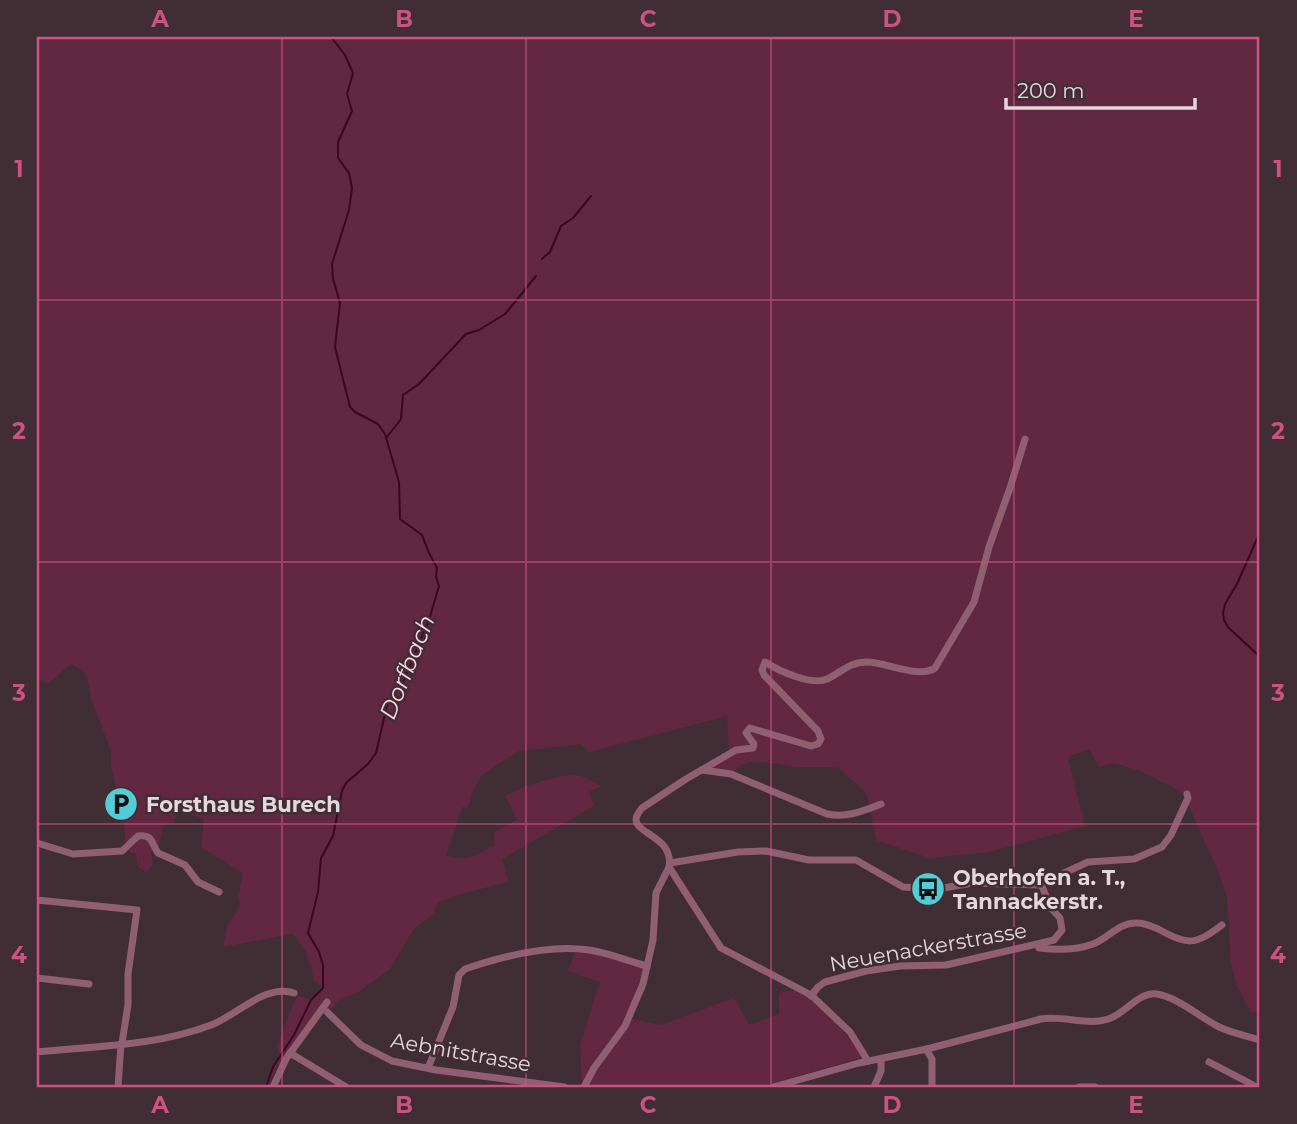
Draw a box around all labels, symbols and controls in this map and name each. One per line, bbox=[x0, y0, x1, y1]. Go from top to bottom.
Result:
text: A bbox=[150, 5, 169, 33]
text: B bbox=[395, 5, 413, 33]
text: C bbox=[640, 5, 657, 33]
text: D bbox=[883, 5, 902, 33]
text: E bbox=[1128, 5, 1144, 33]
scale bar bbox=[1006, 66, 1196, 110]
text: 200 m bbox=[1017, 78, 1084, 103]
text: 1 bbox=[14, 155, 24, 183]
text: 1 bbox=[1273, 155, 1283, 183]
text: 2 bbox=[12, 417, 26, 445]
text: 2 bbox=[1271, 417, 1285, 445]
water label: Dorfbach bbox=[373, 611, 441, 723]
text: 3 bbox=[11, 679, 26, 707]
text: 3 bbox=[1270, 679, 1285, 707]
parking icon: Forsthaus Burech bbox=[102, 785, 140, 823]
place label: Forsthaus Burech bbox=[146, 792, 341, 817]
place label: Oberhofen a. T., Tannackerstr. bbox=[953, 865, 1125, 914]
bus stop icon: Oberhofen a. T., Tannackerstr. bbox=[909, 870, 947, 908]
street label: Neuenackerstrasse bbox=[827, 917, 1029, 977]
text: 4 bbox=[11, 941, 27, 969]
text: 4 bbox=[1270, 941, 1286, 969]
street label: Aebnitstrasse bbox=[389, 1027, 533, 1077]
text: A bbox=[150, 1091, 169, 1119]
text: B bbox=[395, 1091, 413, 1119]
text: C bbox=[640, 1091, 657, 1119]
text: D bbox=[883, 1091, 902, 1119]
text: E bbox=[1128, 1091, 1144, 1119]

